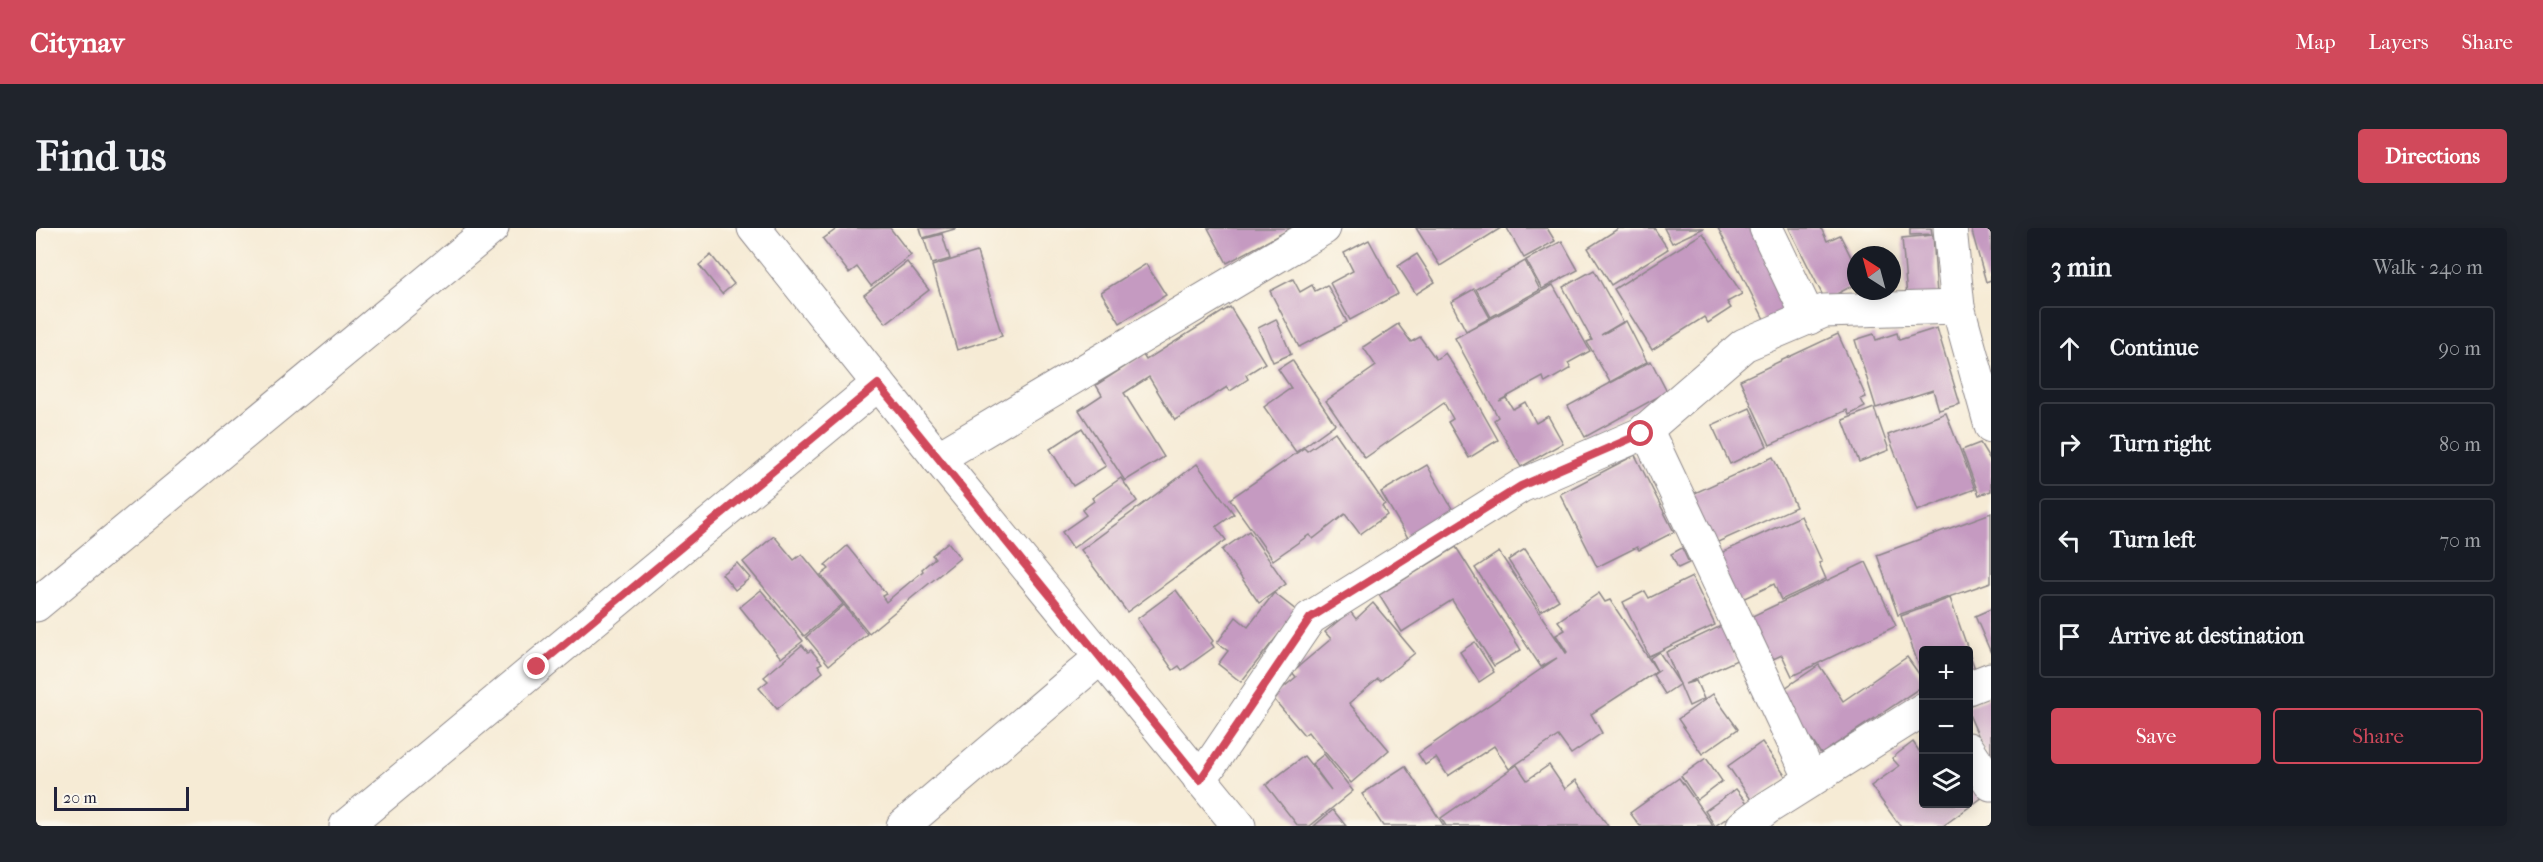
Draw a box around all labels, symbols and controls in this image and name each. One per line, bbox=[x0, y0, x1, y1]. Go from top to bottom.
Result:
text: Citynav bbox=[30, 26, 124, 59]
text: Map bbox=[2295, 30, 2336, 54]
text: Layers bbox=[2369, 30, 2428, 54]
text: Share bbox=[2461, 30, 2513, 54]
button: Directions bbox=[2358, 129, 2507, 183]
text: Find us bbox=[36, 132, 166, 181]
north arrow bbox=[1847, 246, 1901, 300]
text: 3 min bbox=[2051, 252, 2112, 283]
text: Walk · 240 m bbox=[2373, 256, 2483, 279]
icon: ahead bbox=[2053, 332, 2086, 365]
text: Continue bbox=[2110, 335, 2199, 361]
text: 90 m bbox=[2439, 337, 2481, 360]
route start bbox=[1627, 420, 1653, 446]
icon: right bbox=[2053, 428, 2086, 461]
text: Turn right bbox=[2110, 431, 2211, 457]
text: 80 m bbox=[2439, 433, 2481, 456]
icon: left bbox=[2053, 524, 2086, 557]
text: Turn left bbox=[2110, 527, 2196, 553]
text: 70 m bbox=[2439, 529, 2481, 552]
icon: arrive bbox=[2053, 620, 2086, 653]
text: Arrive at destination bbox=[2110, 623, 2304, 649]
map controls bbox=[1919, 646, 1973, 808]
button: + bbox=[1919, 646, 1973, 700]
route end bbox=[523, 653, 549, 679]
button: − bbox=[1919, 700, 1973, 754]
button: Save bbox=[2051, 708, 2261, 764]
button: Share bbox=[2273, 708, 2483, 764]
button: layers bbox=[1919, 754, 1973, 808]
scale bar bbox=[54, 784, 189, 812]
text: 20 m bbox=[63, 788, 97, 807]

